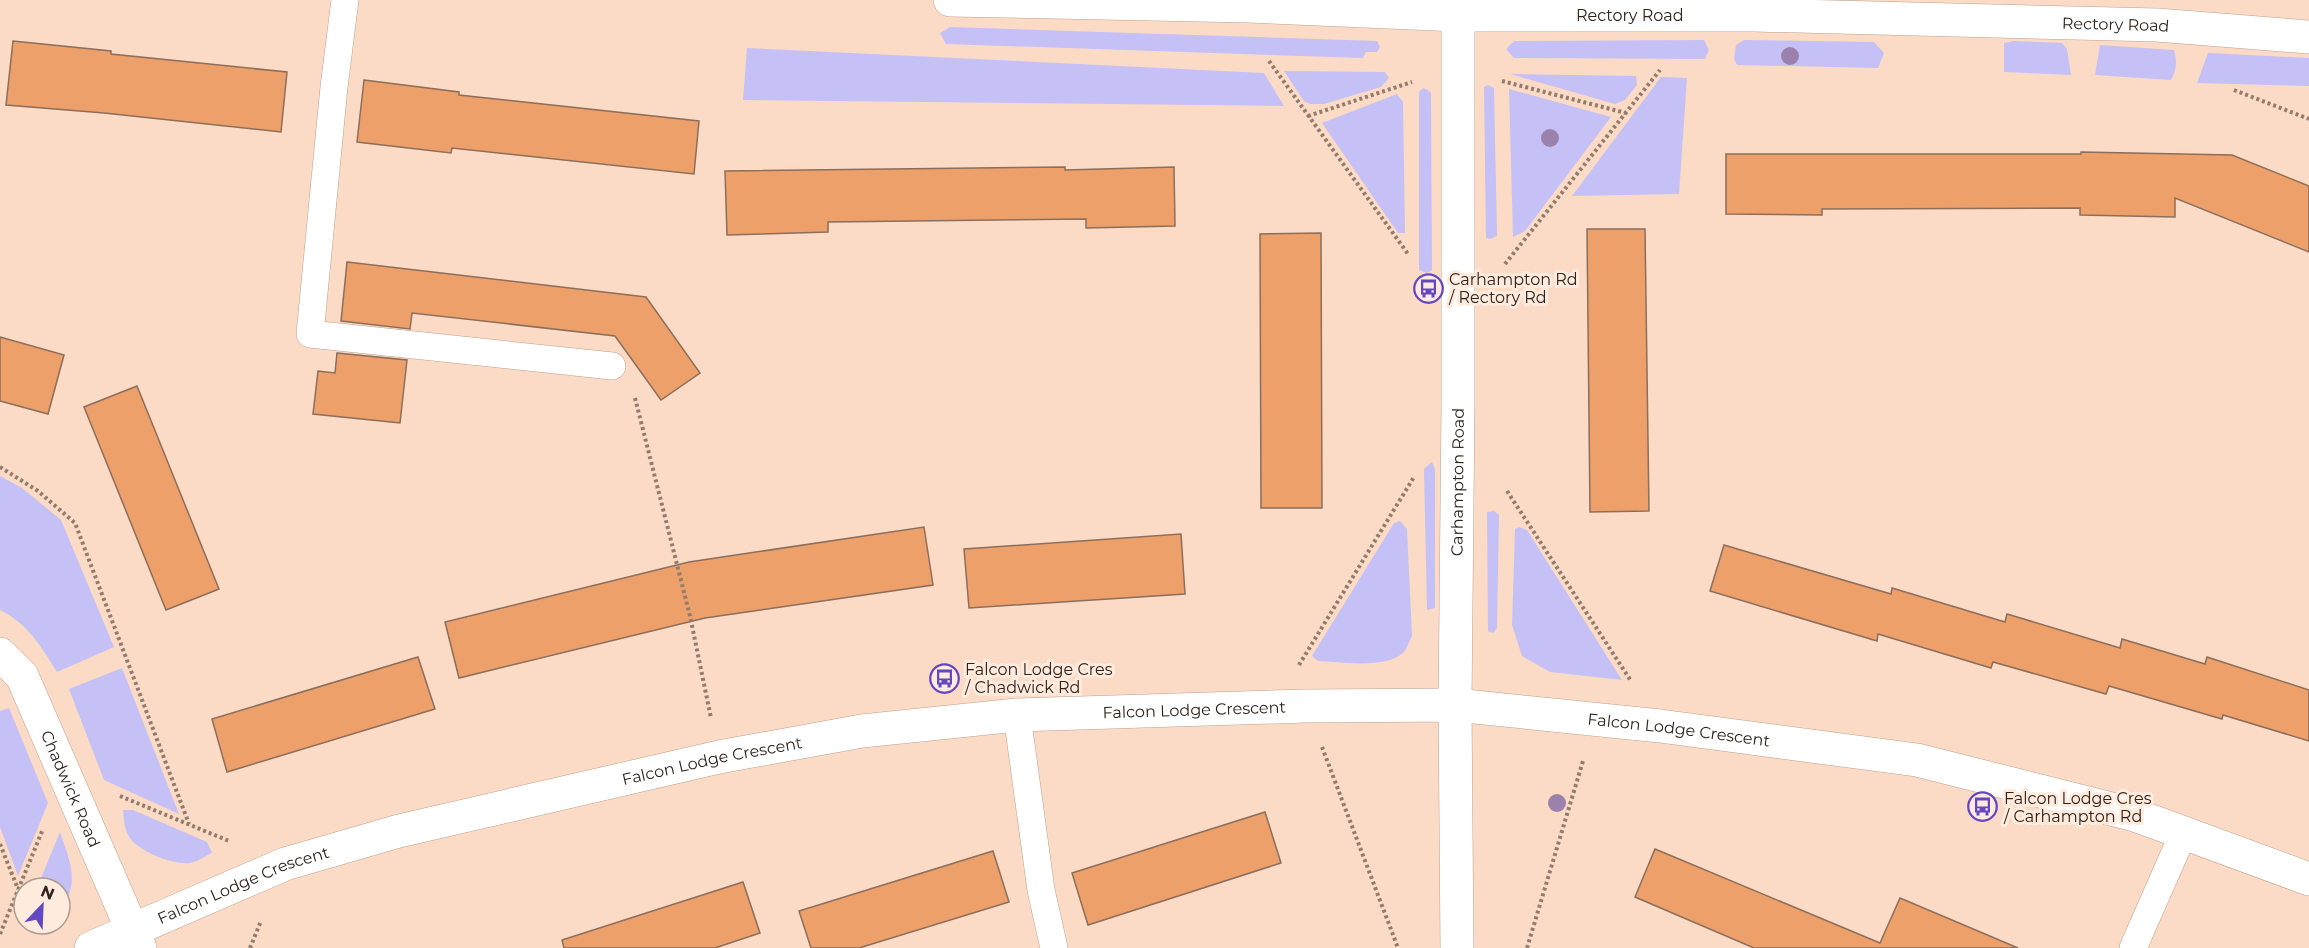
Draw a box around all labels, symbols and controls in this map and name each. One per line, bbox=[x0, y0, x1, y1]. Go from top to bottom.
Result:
street label: Rectory Road bbox=[1576, 6, 1684, 25]
street label: Rectory Road bbox=[2062, 13, 2170, 35]
place label: Carhampton Rd / Rectory Rd bbox=[1448, 270, 1578, 307]
bus stop icon: Carhampton Rd / Rectory Rd bbox=[1412, 272, 1444, 304]
street label: Carhampton Road bbox=[1447, 408, 1467, 556]
place label: Falcon Lodge Cres / Chadwick Rd bbox=[964, 660, 1113, 697]
bus stop icon: Falcon Lodge Cres / Chadwick Rd bbox=[928, 662, 960, 694]
street label: Falcon Lodge Crescent bbox=[1102, 697, 1287, 722]
street label: Falcon Lodge Crescent bbox=[1587, 709, 1772, 750]
street label: Chadwick Road bbox=[37, 727, 105, 850]
street label: Falcon Lodge Crescent bbox=[620, 732, 804, 789]
place label: Falcon Lodge Cres / Carhampton Rd bbox=[2003, 789, 2152, 826]
bus stop icon: Falcon Lodge Cres / Carhampton Rd bbox=[1967, 791, 1999, 823]
street label: Falcon Lodge Crescent bbox=[154, 842, 332, 928]
north arrow bbox=[12, 876, 72, 936]
text: N bbox=[38, 881, 57, 904]

